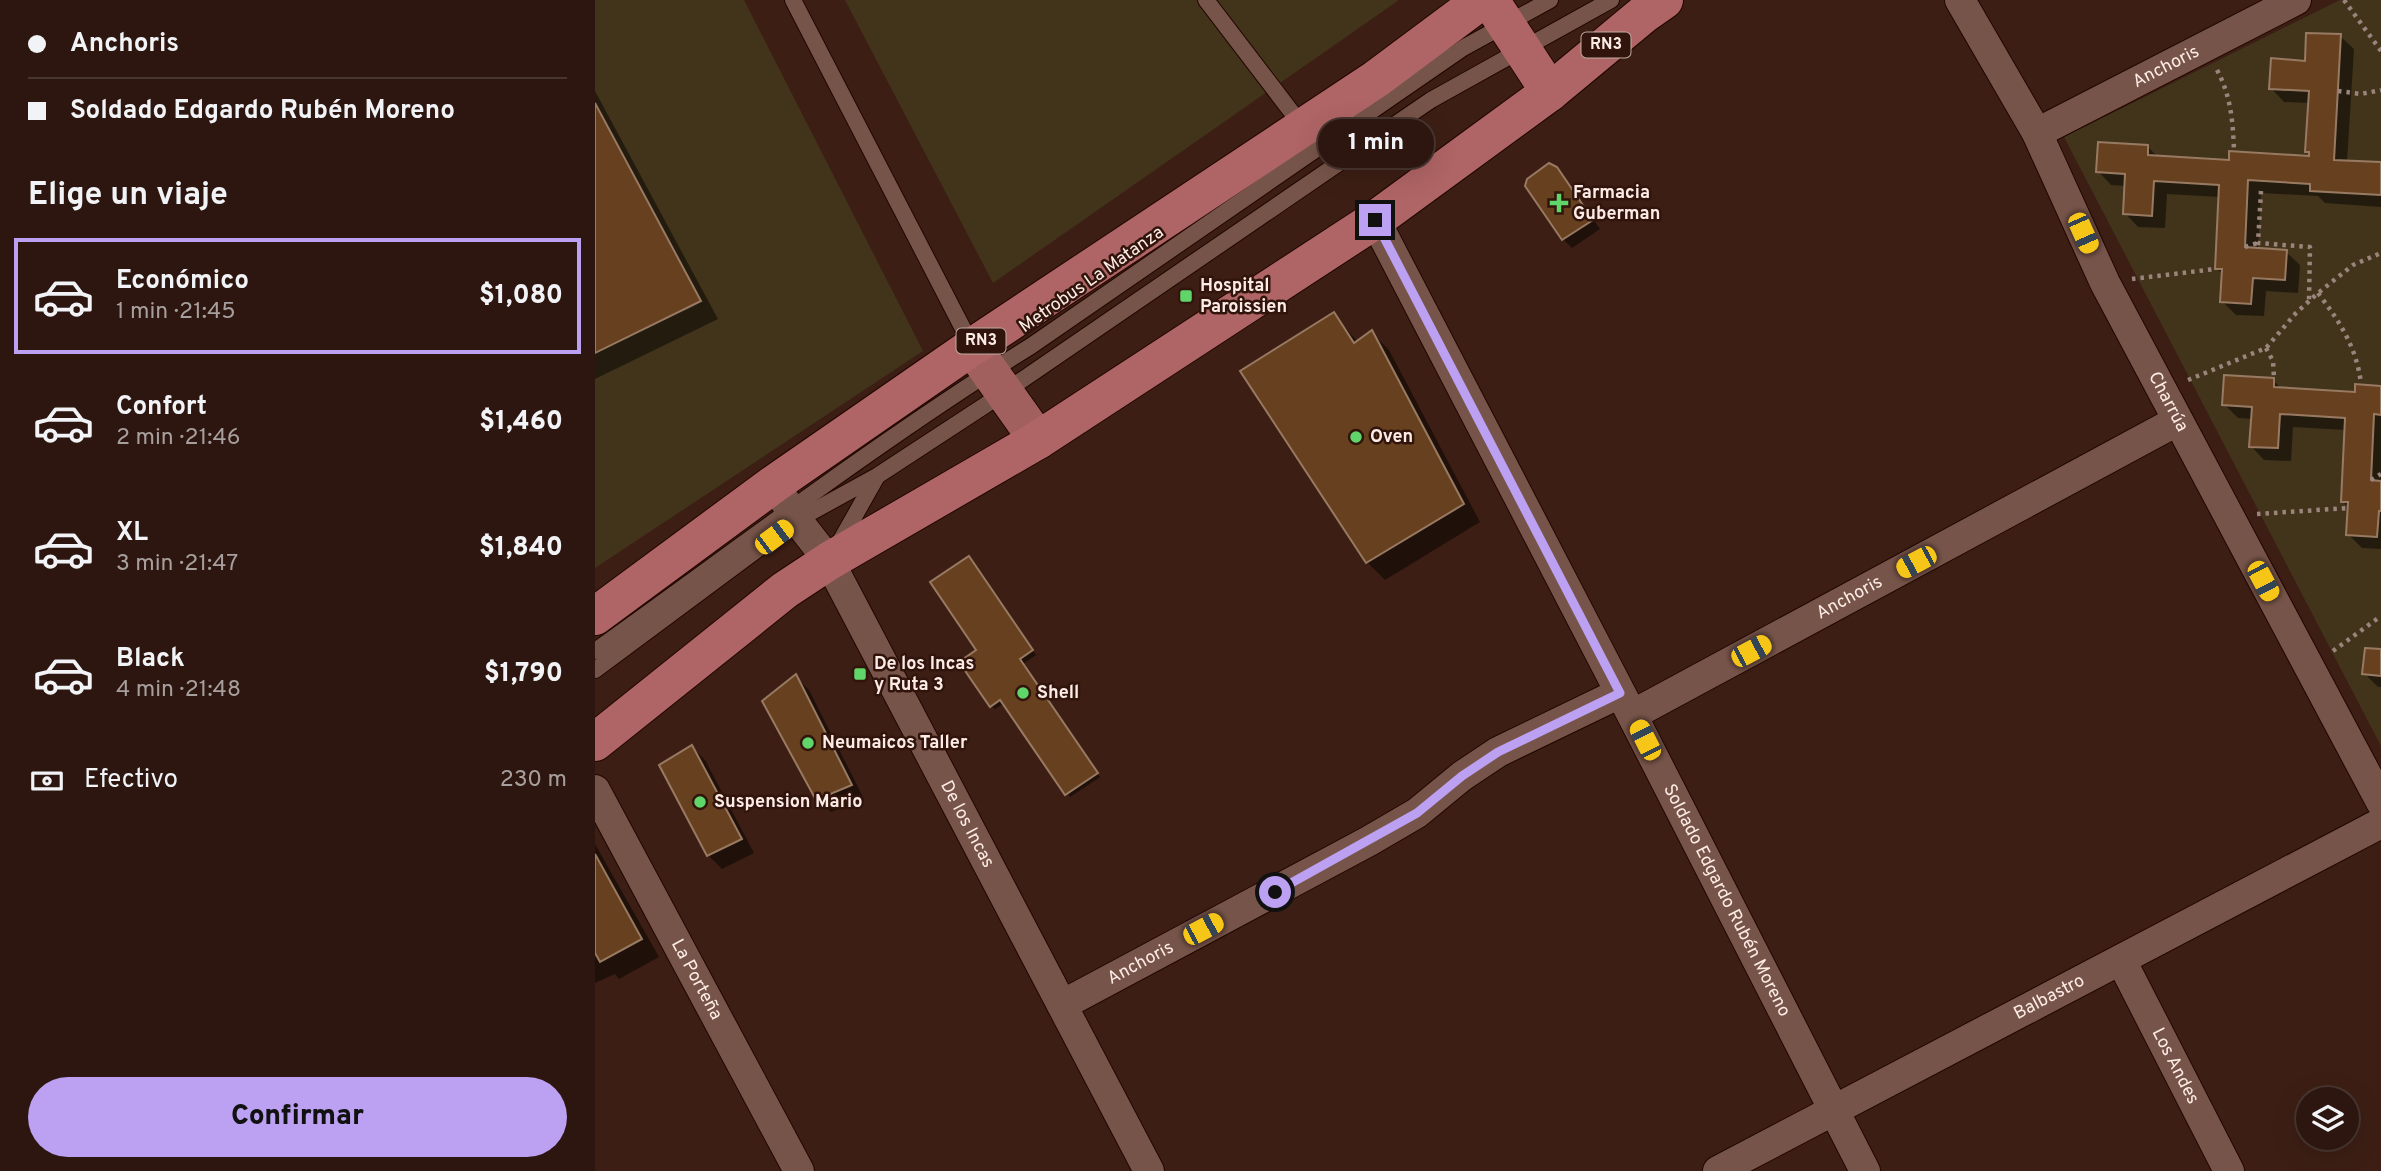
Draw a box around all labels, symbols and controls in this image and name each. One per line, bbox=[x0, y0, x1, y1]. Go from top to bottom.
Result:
text: Anchoris bbox=[70, 28, 179, 61]
road number: RN3 bbox=[1581, 32, 1631, 58]
street label: Anchoris bbox=[2129, 40, 2203, 93]
text: Soldado Edgardo Rubén Moreno bbox=[70, 95, 455, 128]
callout: 1 min bbox=[1317, 118, 1433, 168]
text: 1 min bbox=[1348, 129, 1404, 158]
text: Elige un viaje bbox=[28, 176, 228, 216]
place label: Farmacia Guberman bbox=[1573, 182, 1660, 226]
marker: Farmacia Guberman bbox=[1551, 195, 1567, 211]
route end bbox=[1359, 204, 1391, 236]
car bbox=[2065, 210, 2102, 256]
street label: Metrobus La Matanza bbox=[1015, 221, 1169, 339]
icon: car bbox=[32, 265, 95, 328]
text: Económico bbox=[116, 265, 249, 298]
place label: Hospital Paroissien bbox=[1200, 275, 1287, 319]
text: $1,080 bbox=[479, 280, 563, 313]
marker: Hospital Paroissien bbox=[1178, 288, 1194, 304]
text: 1 min · 21:45 bbox=[116, 298, 235, 327]
road number: RN3 bbox=[957, 328, 1005, 354]
street label: Charrúa bbox=[2143, 368, 2194, 436]
icon: car bbox=[32, 391, 95, 454]
text: Confort bbox=[116, 391, 207, 424]
text: $1,460 bbox=[479, 406, 563, 439]
text: 2 min · 21:46 bbox=[116, 424, 240, 453]
place label: Oven bbox=[1370, 426, 1413, 449]
marker: Oven bbox=[1348, 429, 1364, 445]
car bbox=[751, 516, 798, 558]
icon: car bbox=[32, 517, 95, 580]
text: XL bbox=[116, 517, 148, 550]
text: $1,840 bbox=[479, 532, 563, 565]
car bbox=[1893, 543, 1940, 581]
text: 3 min · 21:47 bbox=[116, 550, 238, 579]
car bbox=[2244, 558, 2283, 604]
street label: Anchoris bbox=[1812, 571, 1887, 625]
car bbox=[1728, 632, 1775, 670]
icon: car bbox=[32, 643, 95, 706]
text: Black bbox=[116, 643, 185, 676]
place label: De los Incas y Ruta 3 bbox=[874, 653, 974, 697]
text: $1,790 bbox=[484, 658, 563, 691]
marker: De los Incas y Ruta 3 bbox=[852, 666, 868, 682]
text: 4 min · 21:48 bbox=[116, 676, 241, 705]
place label: Shell bbox=[1037, 682, 1079, 705]
marker: Shell bbox=[1015, 685, 1031, 701]
car bbox=[1627, 717, 1664, 763]
place label: Neumaicos Taller bbox=[822, 732, 968, 755]
marker: Neumaicos Taller bbox=[800, 735, 816, 751]
icon: cash bbox=[28, 762, 66, 800]
text: Efectivo bbox=[84, 764, 178, 797]
text: 230 m bbox=[500, 766, 567, 795]
street label: De los Incas bbox=[935, 777, 999, 872]
street label: Soldado Edgardo Rubén Moreno bbox=[1658, 780, 1796, 1021]
place label: Suspension Mario bbox=[714, 791, 862, 814]
marker: Suspension Mario bbox=[692, 794, 708, 810]
route start bbox=[1259, 876, 1291, 908]
car bbox=[1180, 910, 1227, 948]
street label: La Porteña bbox=[665, 935, 728, 1024]
street label: Anchoris bbox=[1103, 936, 1178, 990]
street label: Balbastro bbox=[2010, 969, 2089, 1025]
street label: Los Andes bbox=[2146, 1024, 2204, 1108]
button: Confirmar bbox=[28, 1077, 567, 1157]
map controls bbox=[2296, 1087, 2359, 1150]
button: layers bbox=[2296, 1087, 2359, 1150]

